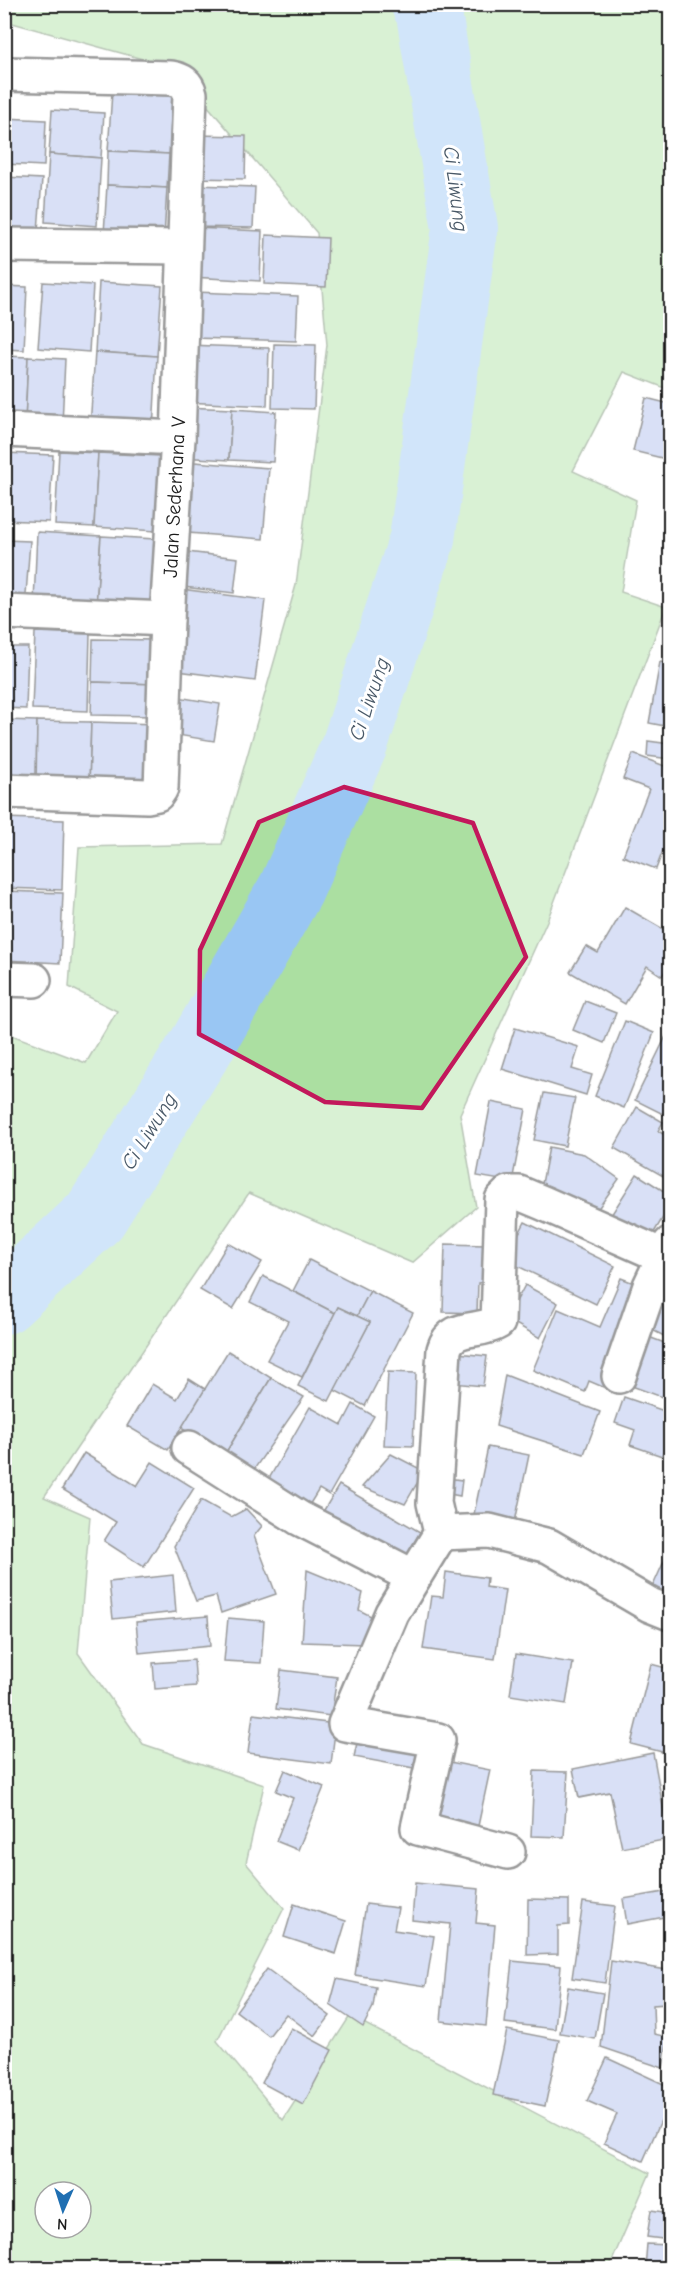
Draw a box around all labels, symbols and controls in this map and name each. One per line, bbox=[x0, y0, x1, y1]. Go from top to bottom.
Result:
water label: Ci Liwung bbox=[439, 145, 473, 233]
street label: Jalan Sederhana V bbox=[159, 416, 190, 578]
water label: Ci Liwung bbox=[344, 655, 394, 743]
water label: Ci Liwung bbox=[116, 1088, 182, 1174]
north arrow bbox=[33, 2180, 93, 2240]
text: N bbox=[57, 2215, 68, 2233]

